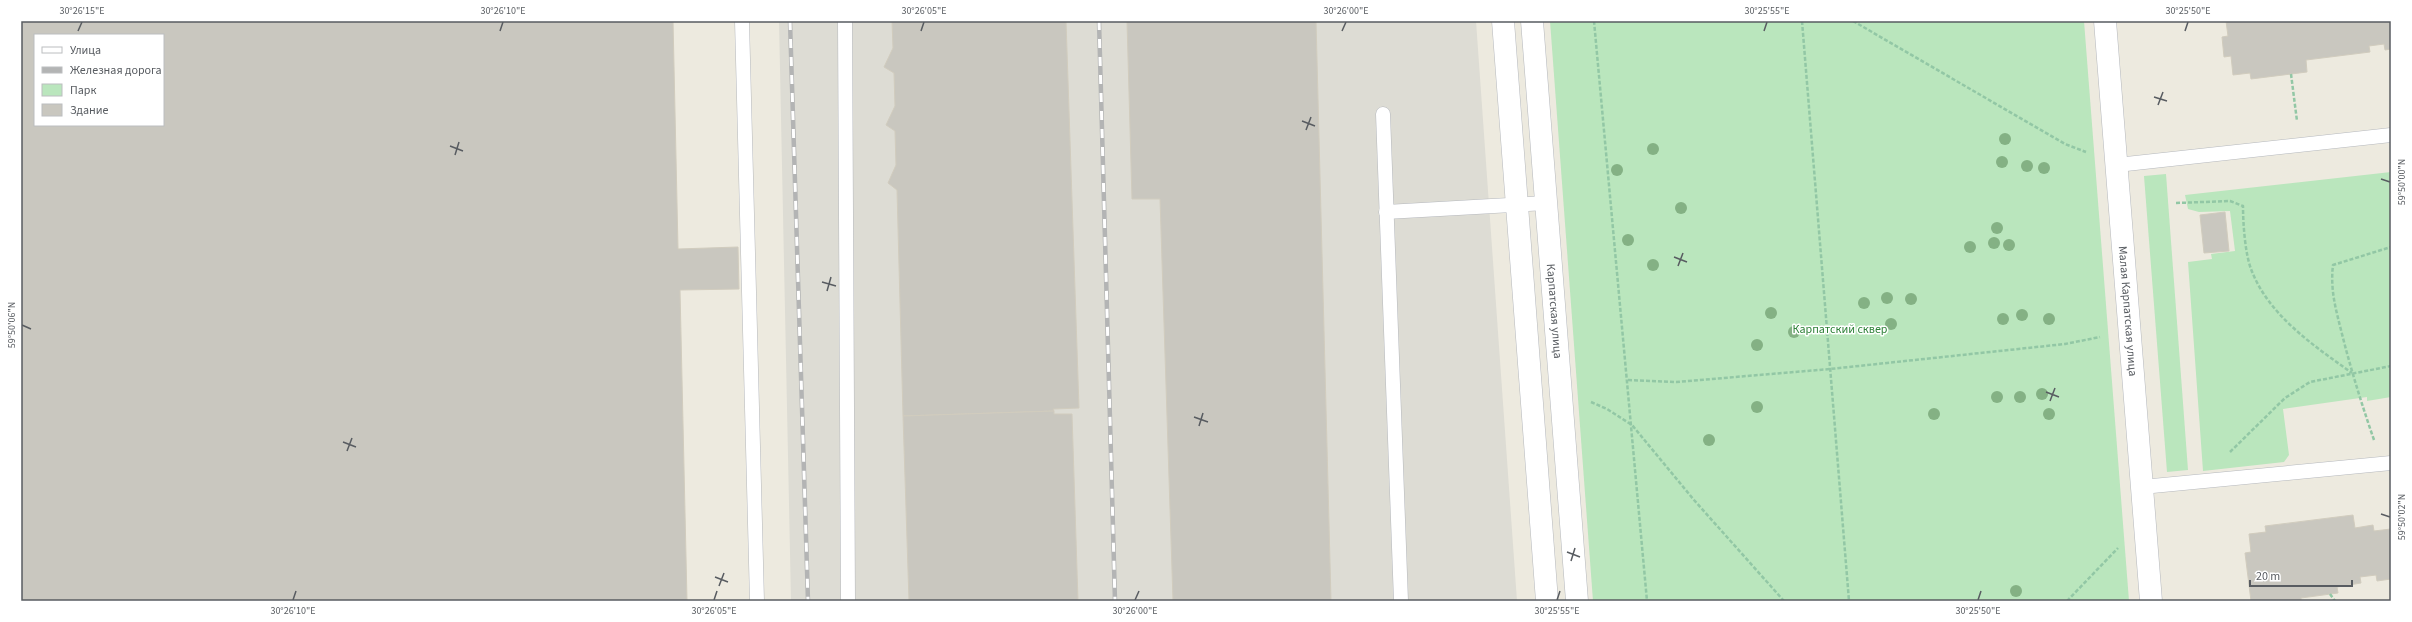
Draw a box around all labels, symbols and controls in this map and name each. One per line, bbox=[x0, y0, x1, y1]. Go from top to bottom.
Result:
text: 30°26'15"E bbox=[59, 4, 105, 18]
text: 30°26'10"E bbox=[480, 4, 526, 18]
text: 30°26'05"E bbox=[901, 4, 947, 18]
text: 30°26'00"E bbox=[1323, 4, 1369, 18]
text: 30°25'55"E bbox=[1744, 4, 1790, 18]
text: 30°25'50"E bbox=[2165, 4, 2211, 18]
legend bbox=[34, 34, 164, 126]
text: Улица bbox=[70, 42, 101, 59]
text: Железная дорога bbox=[70, 62, 162, 79]
text: Парк bbox=[70, 82, 96, 99]
text: Здание bbox=[70, 102, 109, 119]
text: 59°50'00"N bbox=[2395, 159, 2409, 205]
street label: Малая Карпатская улица bbox=[2114, 245, 2142, 377]
street label: Карпатская улица bbox=[1542, 263, 1567, 359]
text: 59°50'06"N bbox=[5, 302, 19, 348]
park label: Карпатский сквер bbox=[1792, 321, 1888, 338]
text: 59°50'02"N bbox=[2395, 494, 2409, 540]
scale bar bbox=[2250, 562, 2352, 588]
text: 20 m bbox=[2256, 568, 2280, 585]
text: 30°26'10"E bbox=[270, 604, 316, 618]
text: 30°26'05"E bbox=[691, 604, 737, 618]
text: 30°26'00"E bbox=[1112, 604, 1158, 618]
text: 30°25'55"E bbox=[1534, 604, 1580, 618]
text: 30°25'50"E bbox=[1955, 604, 2001, 618]

